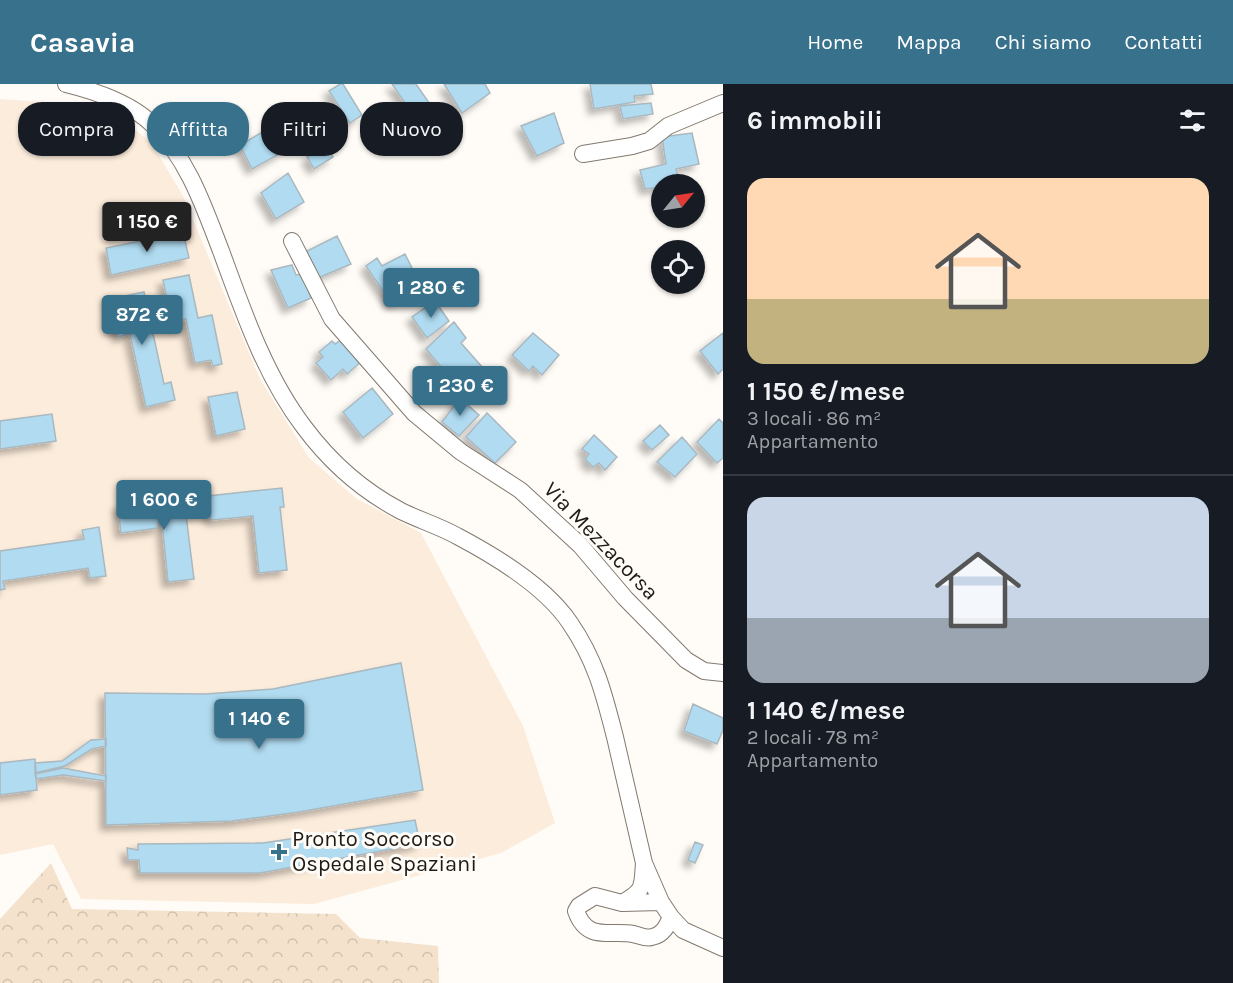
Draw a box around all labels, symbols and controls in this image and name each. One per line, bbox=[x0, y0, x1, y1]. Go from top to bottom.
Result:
text: Casavia bbox=[30, 26, 135, 59]
text: Home bbox=[807, 30, 863, 54]
text: Mappa bbox=[896, 30, 962, 54]
text: Chi siamo bbox=[995, 30, 1091, 54]
text: Contatti bbox=[1124, 30, 1203, 54]
chip: Compra bbox=[18, 102, 135, 156]
chip: Affitta bbox=[147, 102, 249, 156]
chip: Filtri bbox=[261, 102, 348, 156]
chip: Nuovo bbox=[360, 102, 463, 156]
icon: filters bbox=[1176, 104, 1209, 137]
text: 6 immobili bbox=[747, 105, 883, 136]
north arrow bbox=[651, 174, 705, 228]
map controls bbox=[651, 174, 705, 294]
pin: 1 150 € bbox=[92, 202, 202, 253]
text: 1 150 € bbox=[116, 210, 178, 233]
icon: home bbox=[924, 217, 1032, 325]
button: locate bbox=[651, 240, 705, 294]
pin: 1 280 € bbox=[376, 268, 486, 319]
text: 1 280 € bbox=[397, 276, 465, 299]
pin: 872 € bbox=[100, 295, 184, 346]
text: 872 € bbox=[116, 303, 168, 326]
pin: 1 230 € bbox=[405, 366, 515, 417]
text: 1 230 € bbox=[426, 374, 494, 397]
text: 1 150 €/mese bbox=[747, 376, 905, 407]
text: 3 locali · 86 m² bbox=[747, 407, 881, 430]
text: Appartamento bbox=[747, 430, 878, 453]
street label: Via Mezzacorsa bbox=[538, 477, 664, 605]
pin: 1 600 € bbox=[109, 480, 219, 531]
text: 1 600 € bbox=[130, 488, 198, 511]
icon: home bbox=[924, 536, 1032, 644]
text: 1 140 €/mese bbox=[747, 695, 905, 726]
pin: 1 140 € bbox=[204, 699, 314, 750]
text: 1 140 € bbox=[228, 707, 290, 730]
text: 2 locali · 78 m² bbox=[747, 726, 879, 749]
text: Appartamento bbox=[747, 749, 878, 772]
place label: Pronto Soccorso Ospedale Spaziani bbox=[292, 826, 477, 877]
marker: Pronto Soccorso Ospedale Spaziani bbox=[270, 843, 288, 861]

